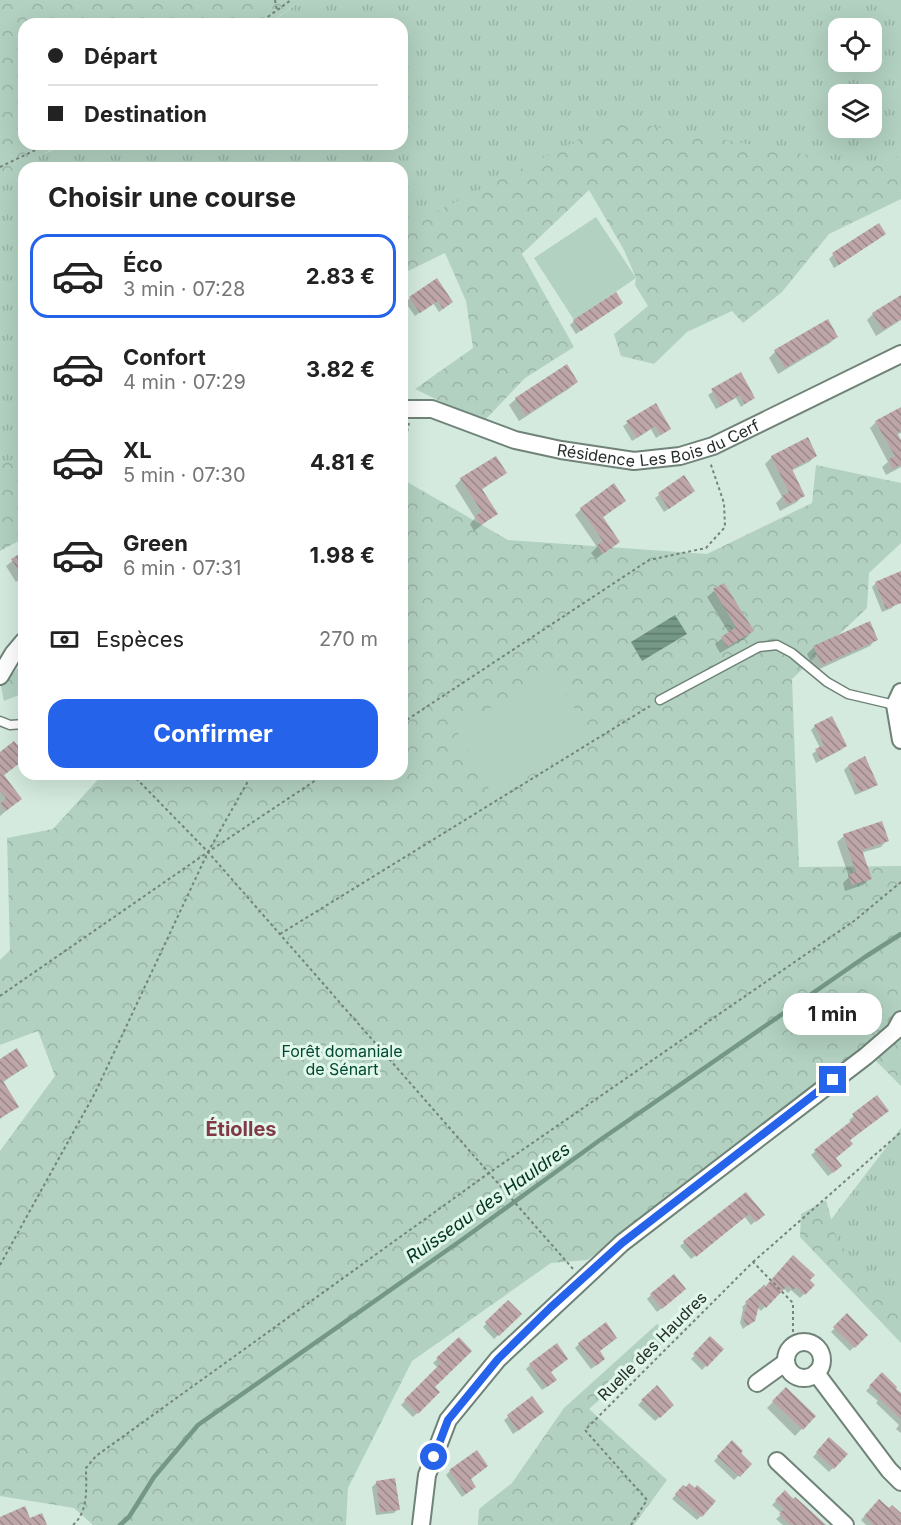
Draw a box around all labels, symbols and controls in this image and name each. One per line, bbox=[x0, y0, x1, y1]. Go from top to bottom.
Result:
map controls bbox=[828, 18, 882, 138]
button: locate bbox=[828, 18, 882, 72]
text: Départ bbox=[84, 43, 157, 69]
button: layers bbox=[828, 84, 882, 138]
text: Destination bbox=[84, 101, 207, 127]
text: Choisir une course bbox=[48, 181, 296, 214]
icon: car bbox=[51, 249, 105, 303]
text: Éco bbox=[123, 251, 163, 277]
text: 2.83 € bbox=[306, 263, 375, 289]
text: 3 min · 07:28 bbox=[123, 277, 245, 301]
icon: car bbox=[51, 342, 105, 396]
text: Confort bbox=[123, 344, 206, 370]
text: 3.82 € bbox=[306, 356, 375, 382]
text: 4 min · 07:29 bbox=[123, 370, 246, 394]
street label: Résidence Les Bois du Cerf bbox=[556, 415, 762, 471]
icon: car bbox=[51, 435, 105, 489]
text: XL bbox=[123, 437, 152, 463]
text: 4.81 € bbox=[310, 449, 375, 475]
text: 5 min · 07:30 bbox=[123, 463, 246, 487]
icon: car bbox=[51, 528, 105, 582]
text: Green bbox=[123, 530, 188, 556]
text: 1.98 € bbox=[310, 542, 375, 568]
text: 6 min · 07:31 bbox=[123, 556, 241, 580]
icon: cash bbox=[48, 623, 81, 656]
text: Espèces bbox=[96, 626, 184, 652]
text: 270 m bbox=[319, 627, 378, 651]
button: Confirmer bbox=[48, 699, 378, 768]
callout: 1 min bbox=[784, 993, 882, 1035]
text: 1 min bbox=[808, 1002, 857, 1026]
park label: Forêt domaniale de Sénart bbox=[281, 1041, 403, 1079]
route end bbox=[819, 1066, 846, 1093]
district label: Étiolles bbox=[205, 1116, 277, 1141]
water label: Ruisseau des Hauldres bbox=[402, 1138, 574, 1267]
street label: Ruelle des Haudres bbox=[593, 1287, 711, 1405]
route start bbox=[420, 1443, 447, 1470]

